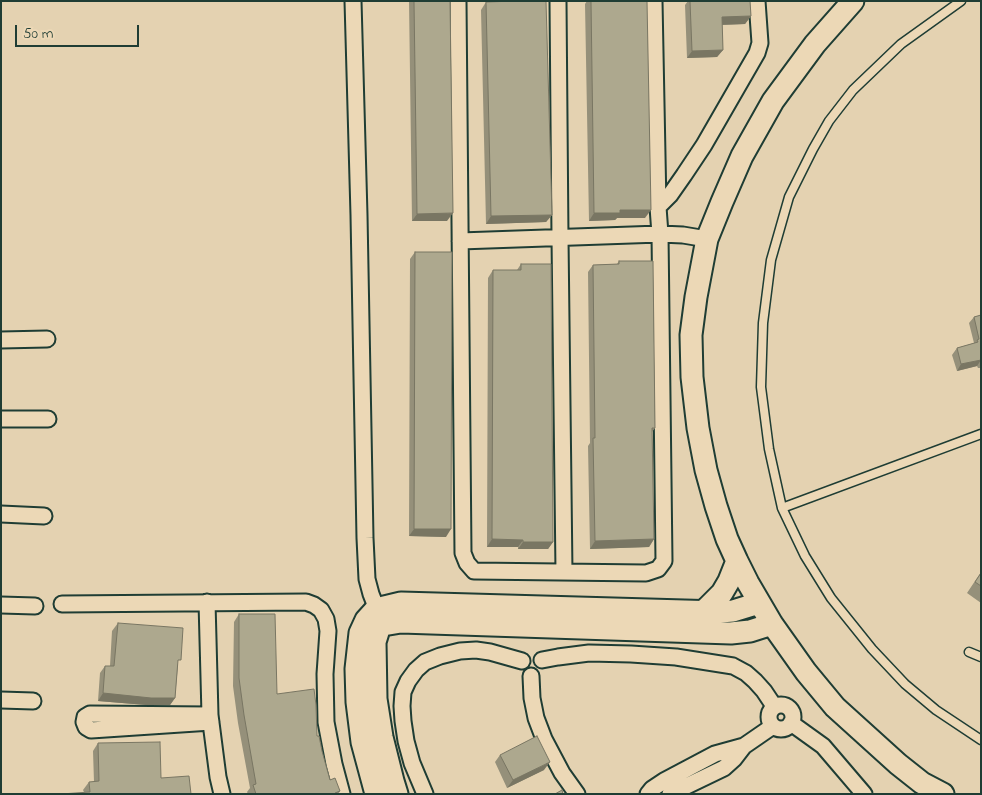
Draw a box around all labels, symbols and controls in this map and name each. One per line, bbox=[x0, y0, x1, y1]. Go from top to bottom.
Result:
scale bar bbox=[18, 15, 141, 47]
text: 50 m bbox=[23, 23, 53, 45]

